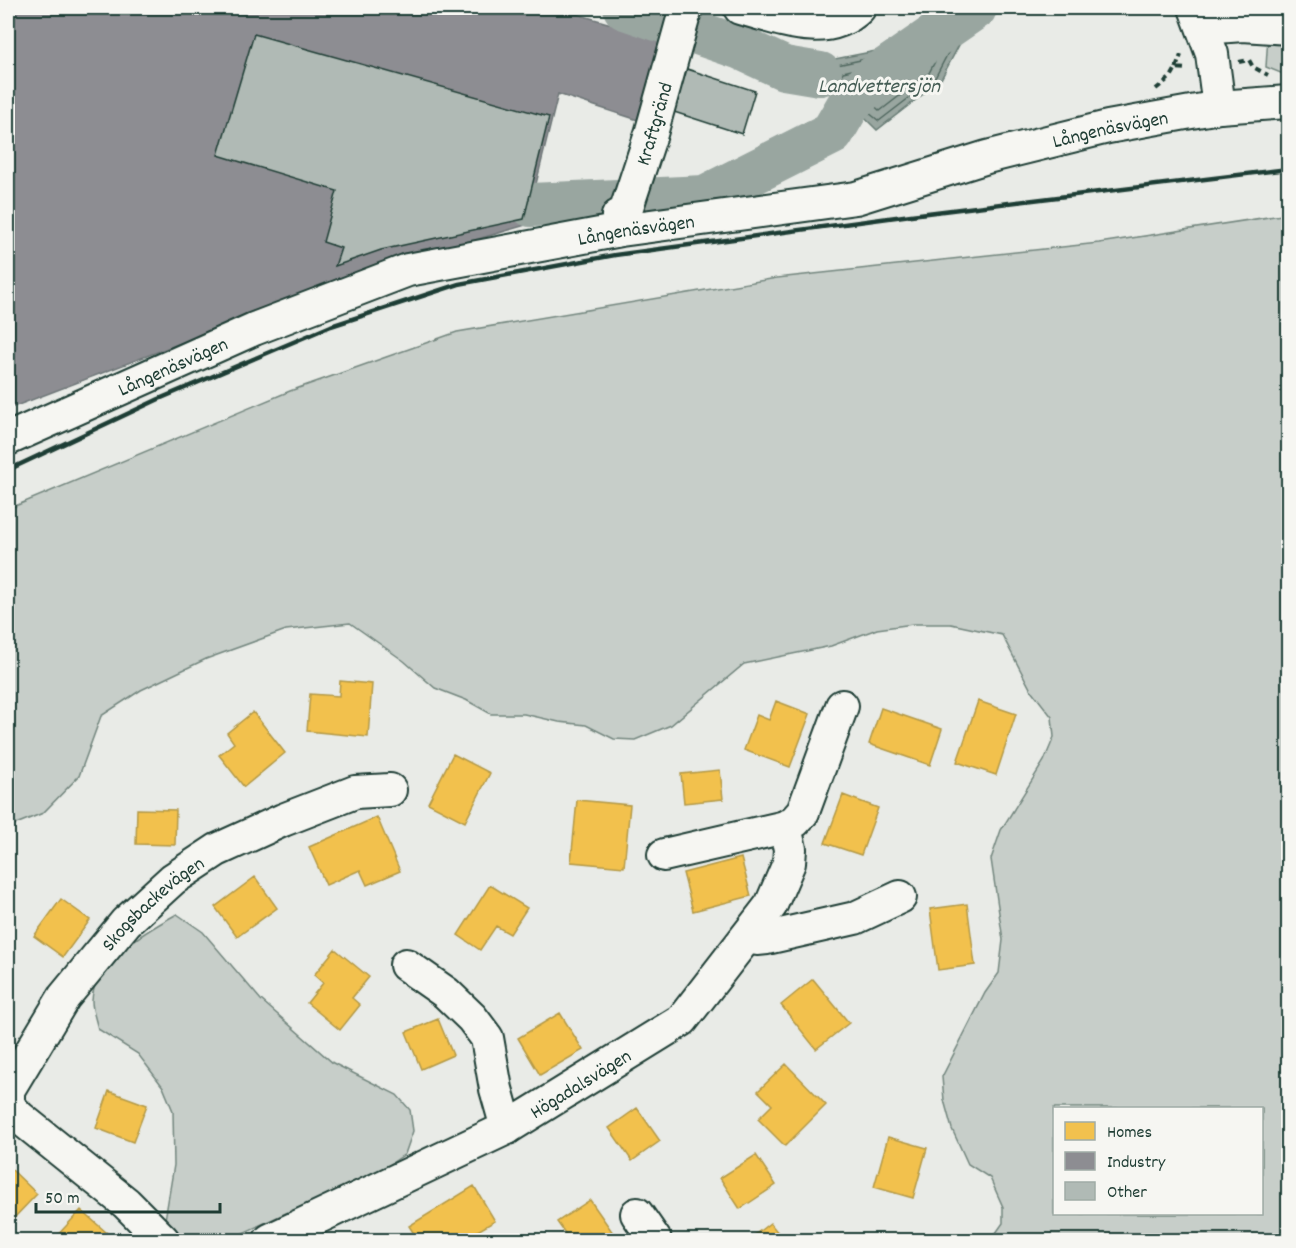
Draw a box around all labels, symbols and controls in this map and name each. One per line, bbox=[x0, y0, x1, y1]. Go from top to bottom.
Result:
water label: Landvettersjön bbox=[818, 73, 941, 103]
street label: Kraftgränd bbox=[631, 80, 682, 170]
street label: Långenäsvägen bbox=[1050, 105, 1171, 157]
street label: Långenäsvägen bbox=[576, 209, 696, 255]
street label: Långenäsvägen bbox=[114, 331, 233, 405]
street label: Skogsbackevägen bbox=[96, 851, 211, 959]
street label: Högadalsvägen bbox=[526, 1043, 638, 1127]
legend bbox=[1053, 1107, 1263, 1215]
text: Homes bbox=[1107, 1121, 1152, 1146]
text: Industry bbox=[1107, 1151, 1166, 1176]
scale bar bbox=[36, 1176, 220, 1214]
text: Other bbox=[1107, 1181, 1147, 1206]
text: 50 m bbox=[45, 1187, 80, 1212]

